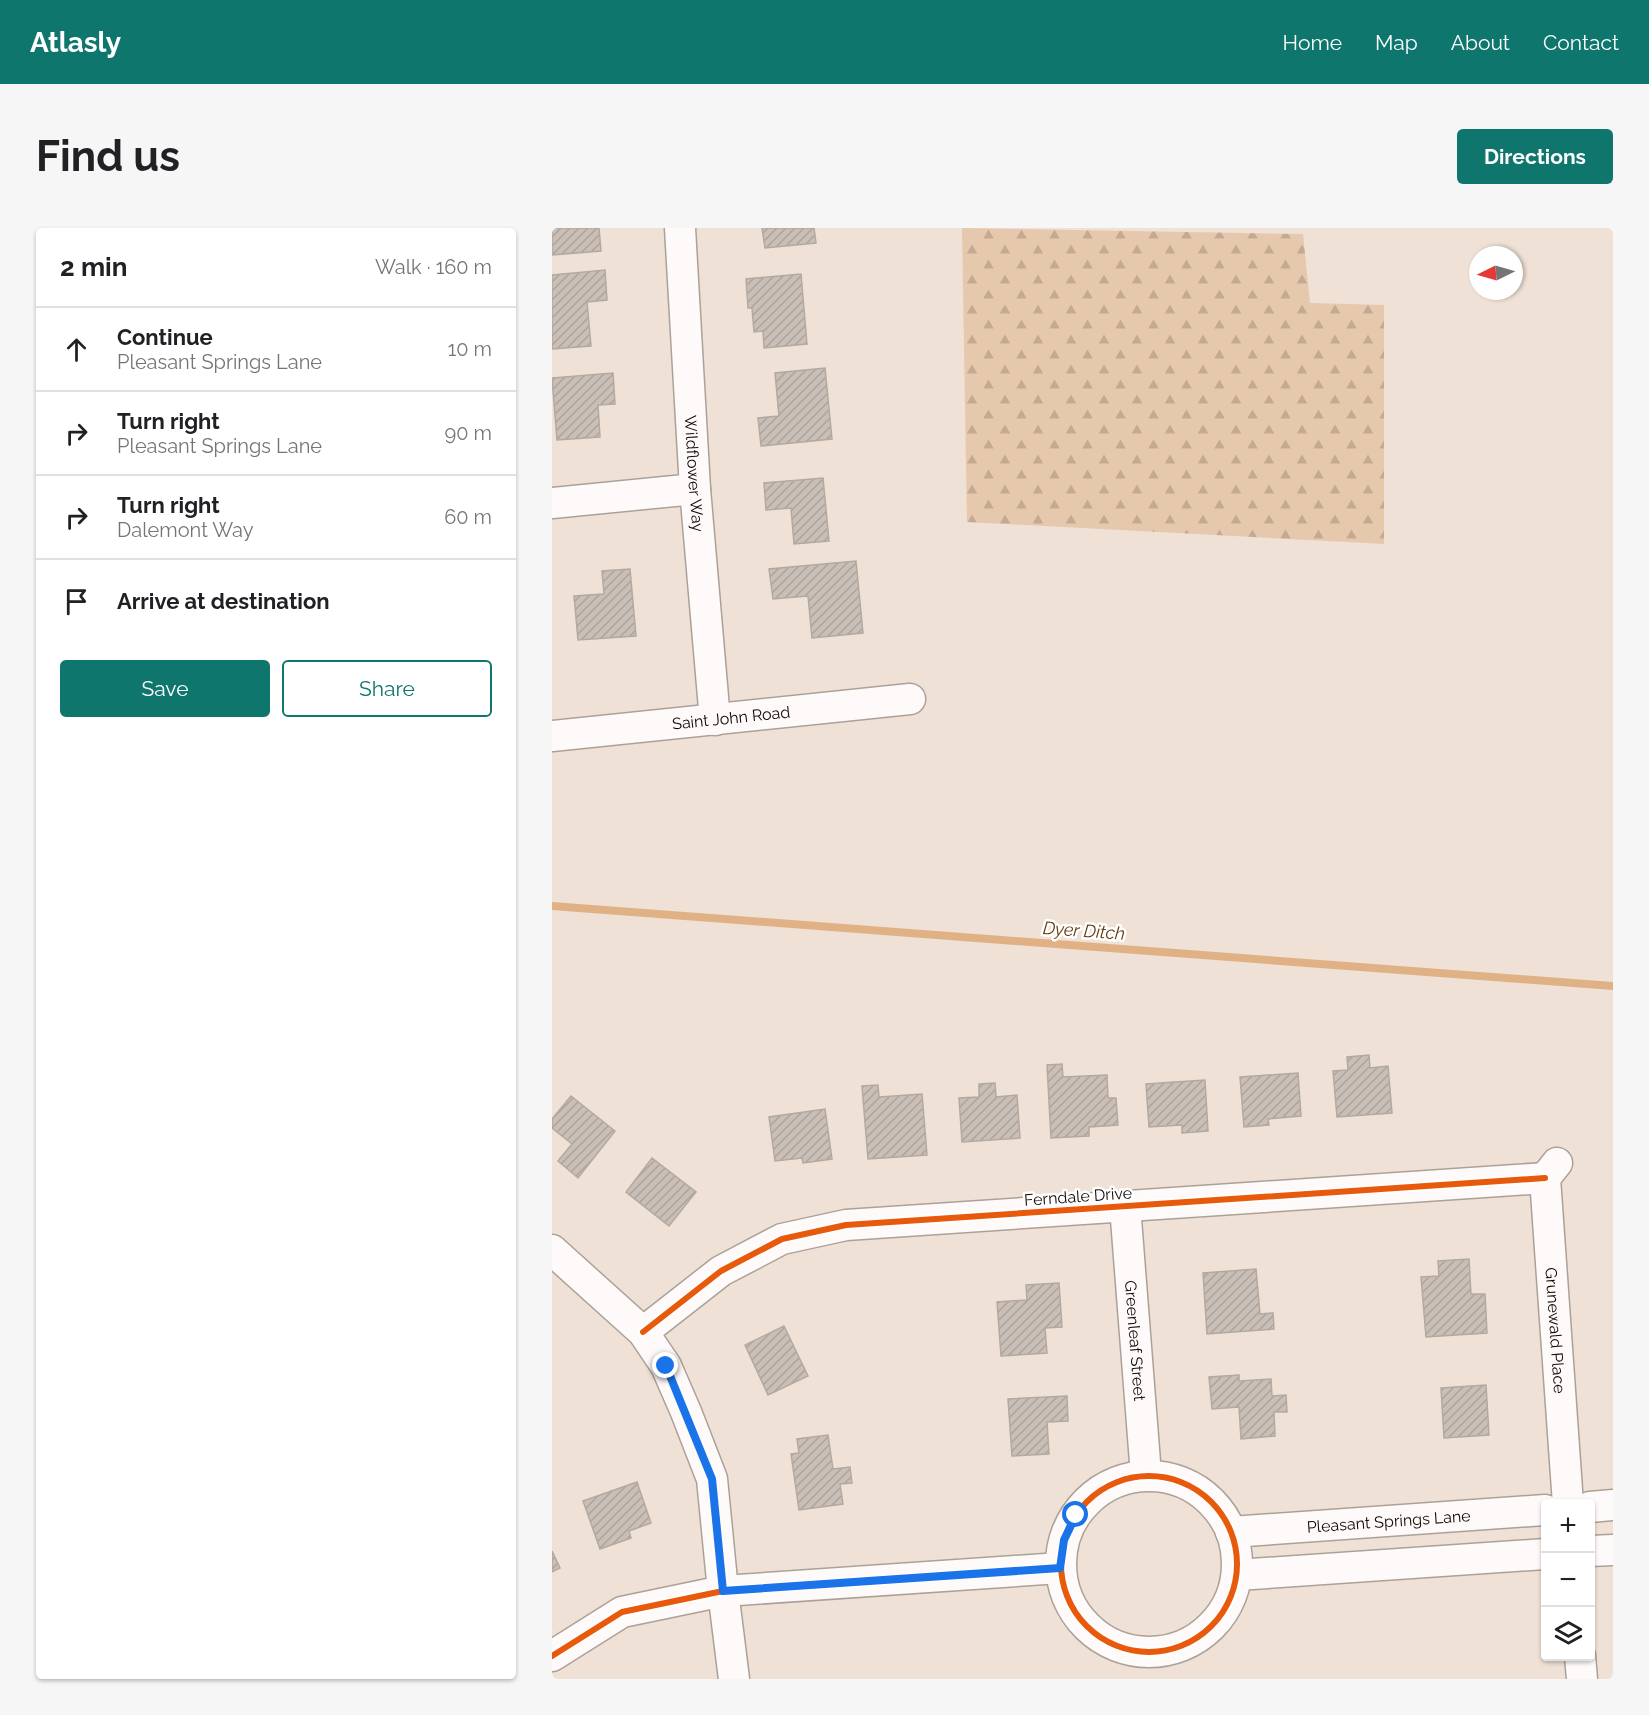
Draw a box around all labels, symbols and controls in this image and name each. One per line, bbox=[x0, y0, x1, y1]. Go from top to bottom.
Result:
text: Atlasly bbox=[30, 26, 121, 59]
text: Home bbox=[1283, 30, 1342, 55]
text: Map bbox=[1375, 30, 1418, 55]
text: About bbox=[1451, 30, 1510, 55]
text: Contact bbox=[1543, 30, 1619, 55]
button: Directions bbox=[1457, 129, 1613, 184]
text: Find us bbox=[36, 132, 180, 181]
north arrow bbox=[1469, 246, 1523, 300]
text: 2 min bbox=[60, 252, 127, 282]
text: Walk · 160 m bbox=[375, 255, 492, 279]
text: Continue bbox=[117, 324, 213, 350]
icon: ahead bbox=[60, 333, 93, 366]
text: 10 m bbox=[448, 337, 492, 361]
text: Pleasant Springs Lane bbox=[117, 350, 322, 374]
text: Turn right bbox=[117, 408, 220, 434]
street label: Wildflower Way bbox=[681, 415, 708, 533]
icon: right bbox=[60, 417, 93, 450]
text: 90 m bbox=[445, 421, 492, 445]
text: Pleasant Springs Lane bbox=[117, 434, 322, 458]
text: Turn right bbox=[117, 492, 220, 518]
icon: right bbox=[60, 501, 93, 534]
text: 60 m bbox=[444, 505, 492, 529]
text: Dalemont Way bbox=[117, 518, 254, 542]
icon: arrive bbox=[60, 585, 93, 618]
text: Arrive at destination bbox=[117, 588, 330, 614]
button: Save bbox=[60, 660, 270, 717]
button: Share bbox=[282, 660, 492, 717]
street label: Saint John Road bbox=[671, 702, 791, 734]
water label: Dyer Ditch bbox=[1042, 917, 1126, 944]
street label: Ferndale Drive bbox=[1024, 1183, 1133, 1210]
street label: Grunewald Place bbox=[1541, 1267, 1569, 1394]
street label: Greenleaf Street bbox=[1121, 1280, 1149, 1402]
route end bbox=[652, 1352, 678, 1378]
map controls bbox=[1541, 1499, 1595, 1661]
button: + bbox=[1541, 1499, 1595, 1553]
route start bbox=[1062, 1501, 1088, 1527]
street label: Pleasant Springs Lane bbox=[1306, 1506, 1471, 1537]
button: − bbox=[1541, 1553, 1595, 1607]
button: layers bbox=[1541, 1607, 1595, 1661]

